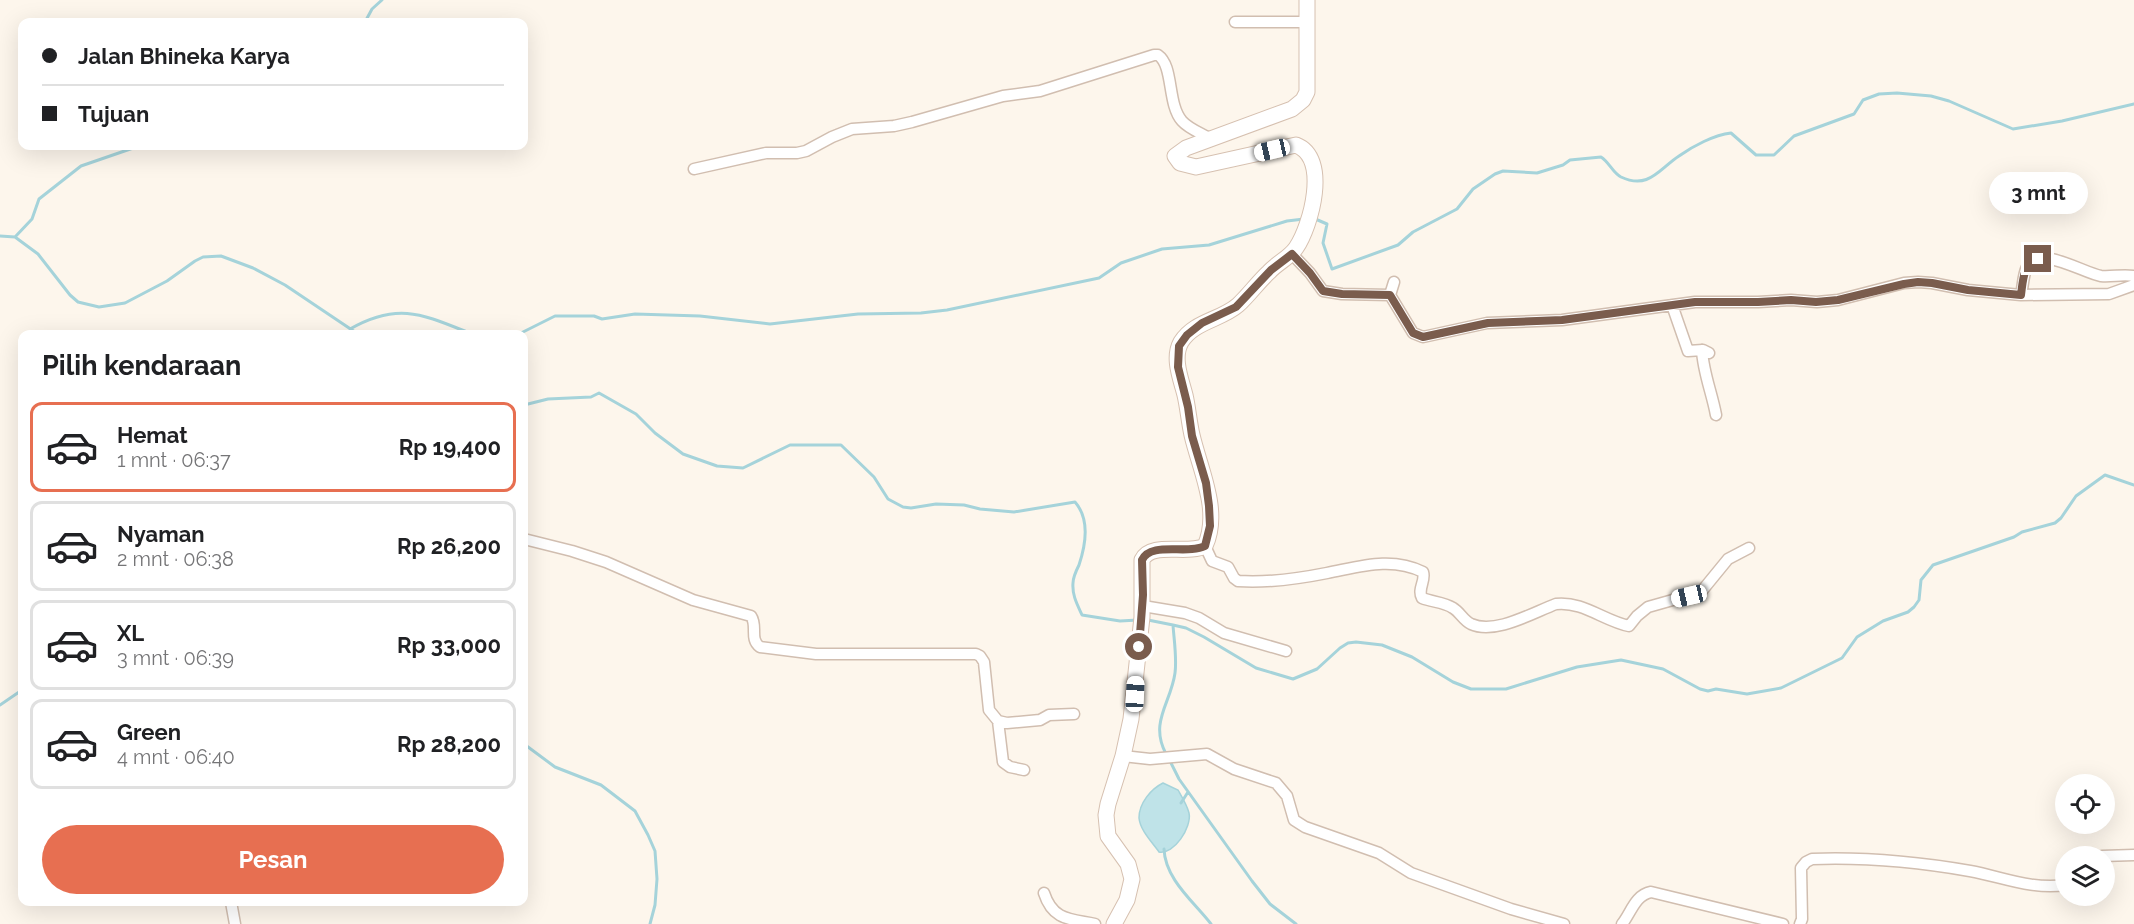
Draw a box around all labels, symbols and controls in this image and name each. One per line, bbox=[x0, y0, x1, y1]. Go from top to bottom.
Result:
text: Jalan Bhineka Karya bbox=[78, 43, 290, 69]
text: Tujuan bbox=[78, 101, 149, 127]
car bbox=[1252, 137, 1292, 163]
callout: 3 mnt bbox=[1988, 172, 2088, 214]
text: 3 mnt bbox=[2011, 181, 2066, 205]
route end bbox=[2024, 245, 2051, 272]
text: Pilih kendaraan bbox=[42, 350, 241, 381]
icon: car bbox=[45, 420, 99, 474]
text: Hemat bbox=[117, 422, 188, 448]
text: Rp 19,400 bbox=[399, 434, 501, 460]
text: 1 mnt · 06:37 bbox=[117, 448, 231, 472]
icon: car bbox=[45, 519, 99, 573]
text: Nyaman bbox=[117, 521, 205, 547]
text: Rp 26,200 bbox=[397, 533, 501, 559]
text: 2 mnt · 06:38 bbox=[117, 547, 234, 571]
car bbox=[1669, 583, 1709, 609]
icon: car bbox=[45, 618, 99, 672]
text: XL bbox=[117, 620, 144, 646]
text: Rp 33,000 bbox=[397, 632, 501, 658]
route start bbox=[1125, 633, 1152, 660]
text: 3 mnt · 06:39 bbox=[117, 646, 234, 670]
car bbox=[1125, 676, 1145, 712]
icon: car bbox=[45, 717, 99, 771]
text: Green bbox=[117, 719, 181, 745]
text: Rp 28,200 bbox=[397, 731, 501, 757]
text: 4 mnt · 06:40 bbox=[117, 745, 235, 769]
map controls bbox=[2055, 774, 2115, 906]
button: locate bbox=[2055, 774, 2115, 834]
button: Pesan bbox=[42, 825, 504, 894]
button: layers bbox=[2055, 846, 2115, 906]

